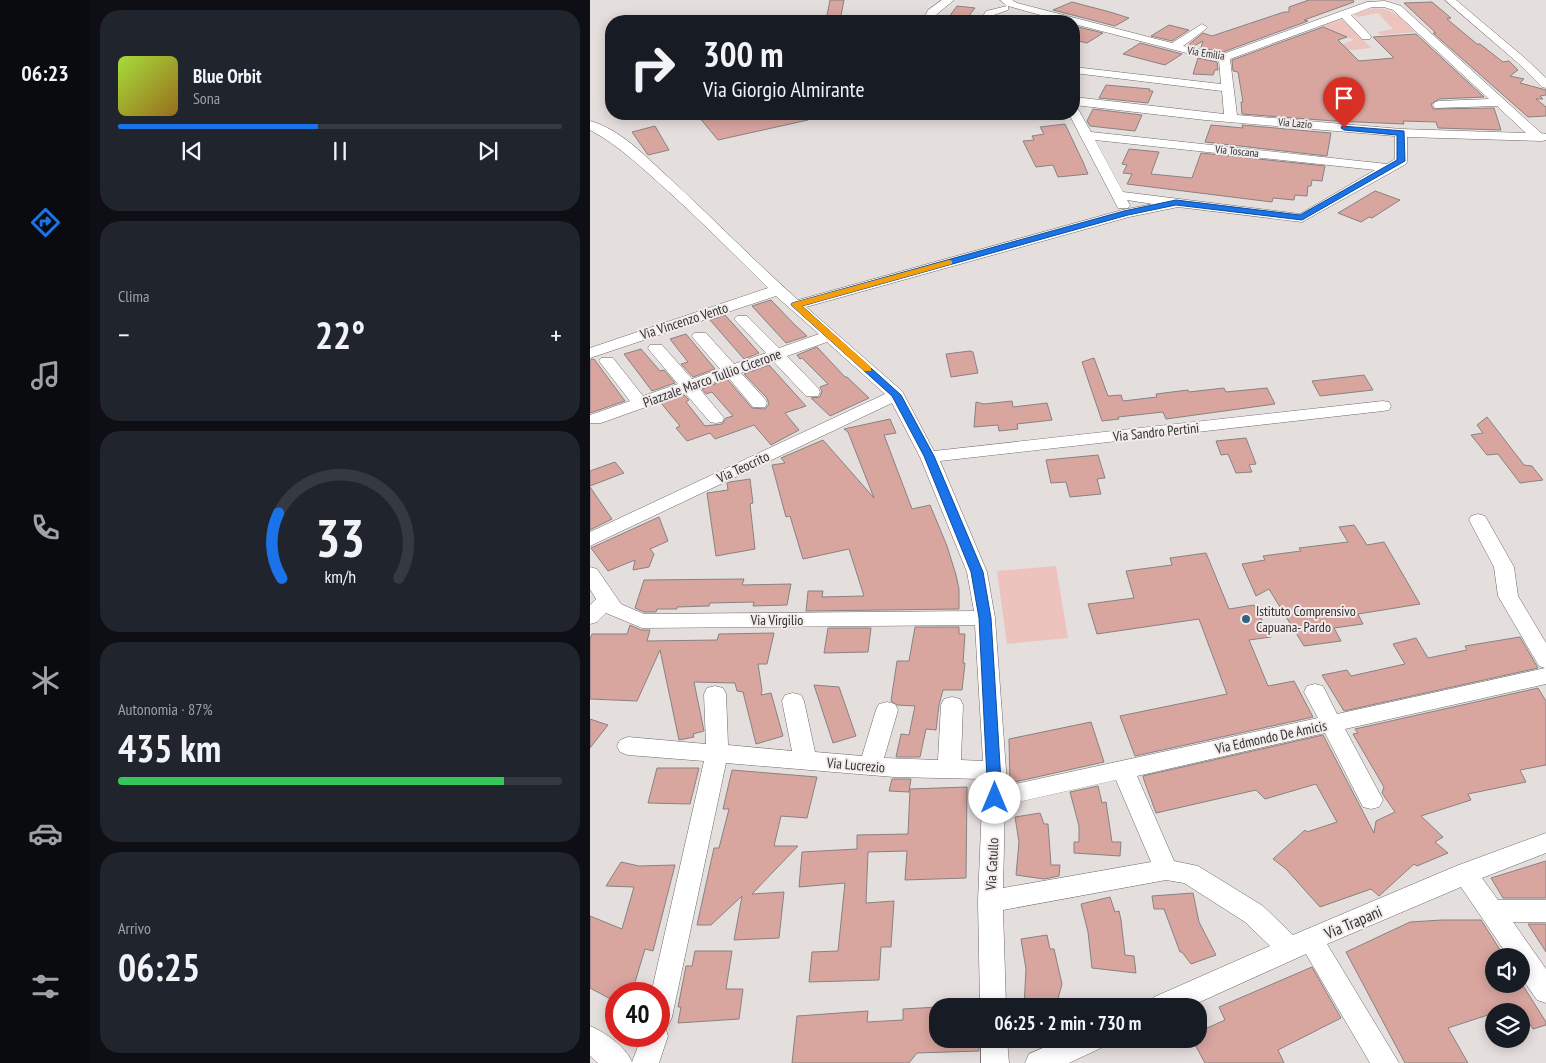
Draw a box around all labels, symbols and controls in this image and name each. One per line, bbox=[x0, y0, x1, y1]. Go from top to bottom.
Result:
text: 300 m bbox=[703, 31, 784, 77]
icon: right bbox=[620, 35, 685, 100]
street label: Via Emilia bbox=[1185, 43, 1226, 63]
text: 06:23 bbox=[21, 59, 69, 87]
text: Blue Orbit bbox=[193, 64, 262, 88]
text: Via Giorgio Almirante bbox=[703, 75, 864, 103]
pin bbox=[1323, 77, 1365, 128]
icon: arrive bbox=[1330, 84, 1358, 112]
text: Sona bbox=[193, 88, 220, 108]
street label: Via Lazio bbox=[1276, 114, 1313, 131]
icon: previous bbox=[178, 137, 206, 165]
icon: pause bbox=[326, 137, 354, 165]
icon: next bbox=[474, 137, 502, 165]
street label: Via Toscana bbox=[1214, 142, 1259, 160]
icon: directions bbox=[28, 205, 63, 240]
text: Clima bbox=[118, 286, 149, 306]
street label: Via Vincenzo Vento bbox=[637, 298, 730, 344]
text: 22° bbox=[315, 310, 365, 359]
text: − bbox=[118, 316, 130, 353]
text: + bbox=[550, 316, 562, 353]
street label: Piazzale Marco Tullio Cicerone bbox=[640, 345, 784, 411]
icon: music bbox=[28, 358, 63, 393]
street label: Via Sandro Pertini bbox=[1111, 419, 1200, 446]
street label: Via Teocrito bbox=[713, 447, 772, 487]
text: 33 bbox=[315, 504, 365, 571]
icon: phone bbox=[28, 510, 63, 545]
text: km/h bbox=[324, 565, 356, 588]
place label: Istituto Comprensivo Capuana- Pardo bbox=[1256, 602, 1356, 636]
street label: Via Virgilio bbox=[750, 611, 803, 629]
marker: Istituto Comprensivo Capuana- Pardo bbox=[1240, 613, 1252, 625]
icon: climate bbox=[28, 663, 63, 698]
text: Autonomia · 87% bbox=[118, 699, 213, 719]
street label: Via Edmondo De Amicis bbox=[1212, 716, 1329, 758]
text: 435 km bbox=[118, 723, 221, 772]
street label: Via Lucrezio bbox=[825, 753, 886, 777]
position arrow bbox=[968, 771, 1020, 823]
icon: car bbox=[28, 816, 63, 851]
street label: Via Catullo bbox=[982, 837, 1002, 892]
street label: Via Trapani bbox=[1320, 901, 1385, 943]
text: Arrivo bbox=[118, 918, 151, 938]
text: 06:25 bbox=[118, 942, 200, 991]
map controls bbox=[1485, 948, 1530, 1048]
button: sound bbox=[1485, 948, 1530, 993]
icon: filters bbox=[28, 969, 63, 1004]
speed limit sign: 40 bbox=[605, 982, 670, 1047]
button: layers bbox=[1485, 1003, 1530, 1048]
text: 06:25 · 2 min · 730 m bbox=[995, 1011, 1141, 1035]

